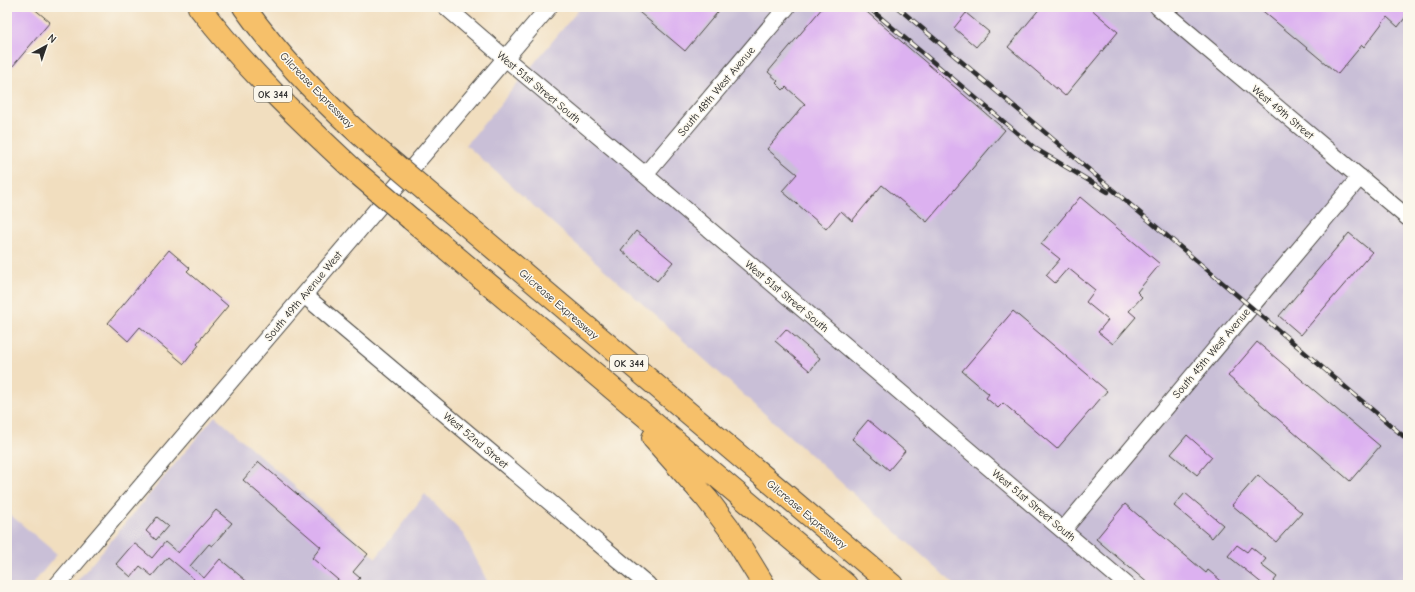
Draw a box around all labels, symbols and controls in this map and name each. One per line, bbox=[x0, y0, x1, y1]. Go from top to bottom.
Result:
north arrow bbox=[26, 26, 66, 66]
text: N bbox=[45, 31, 59, 46]
street label: South 48th West Avenue bbox=[675, 43, 758, 139]
street label: West 51st Street South bbox=[494, 49, 583, 126]
street label: Gilcrease Expressway bbox=[277, 50, 356, 131]
street label: West 49th Street bbox=[1249, 83, 1317, 143]
road number: OK 344 bbox=[254, 86, 292, 102]
street label: South 49th Avenue West bbox=[262, 248, 345, 344]
street label: West 51st Street South bbox=[742, 258, 831, 335]
street label: Gilcrease Expressway bbox=[516, 266, 601, 342]
street label: South 45th West Avenue bbox=[1170, 305, 1253, 401]
road number: OK 344 bbox=[610, 355, 648, 371]
street label: West 52nd Street bbox=[441, 410, 511, 472]
street label: West 51st Street South bbox=[989, 467, 1078, 544]
street label: Gilcrease Expressway bbox=[764, 477, 849, 552]

